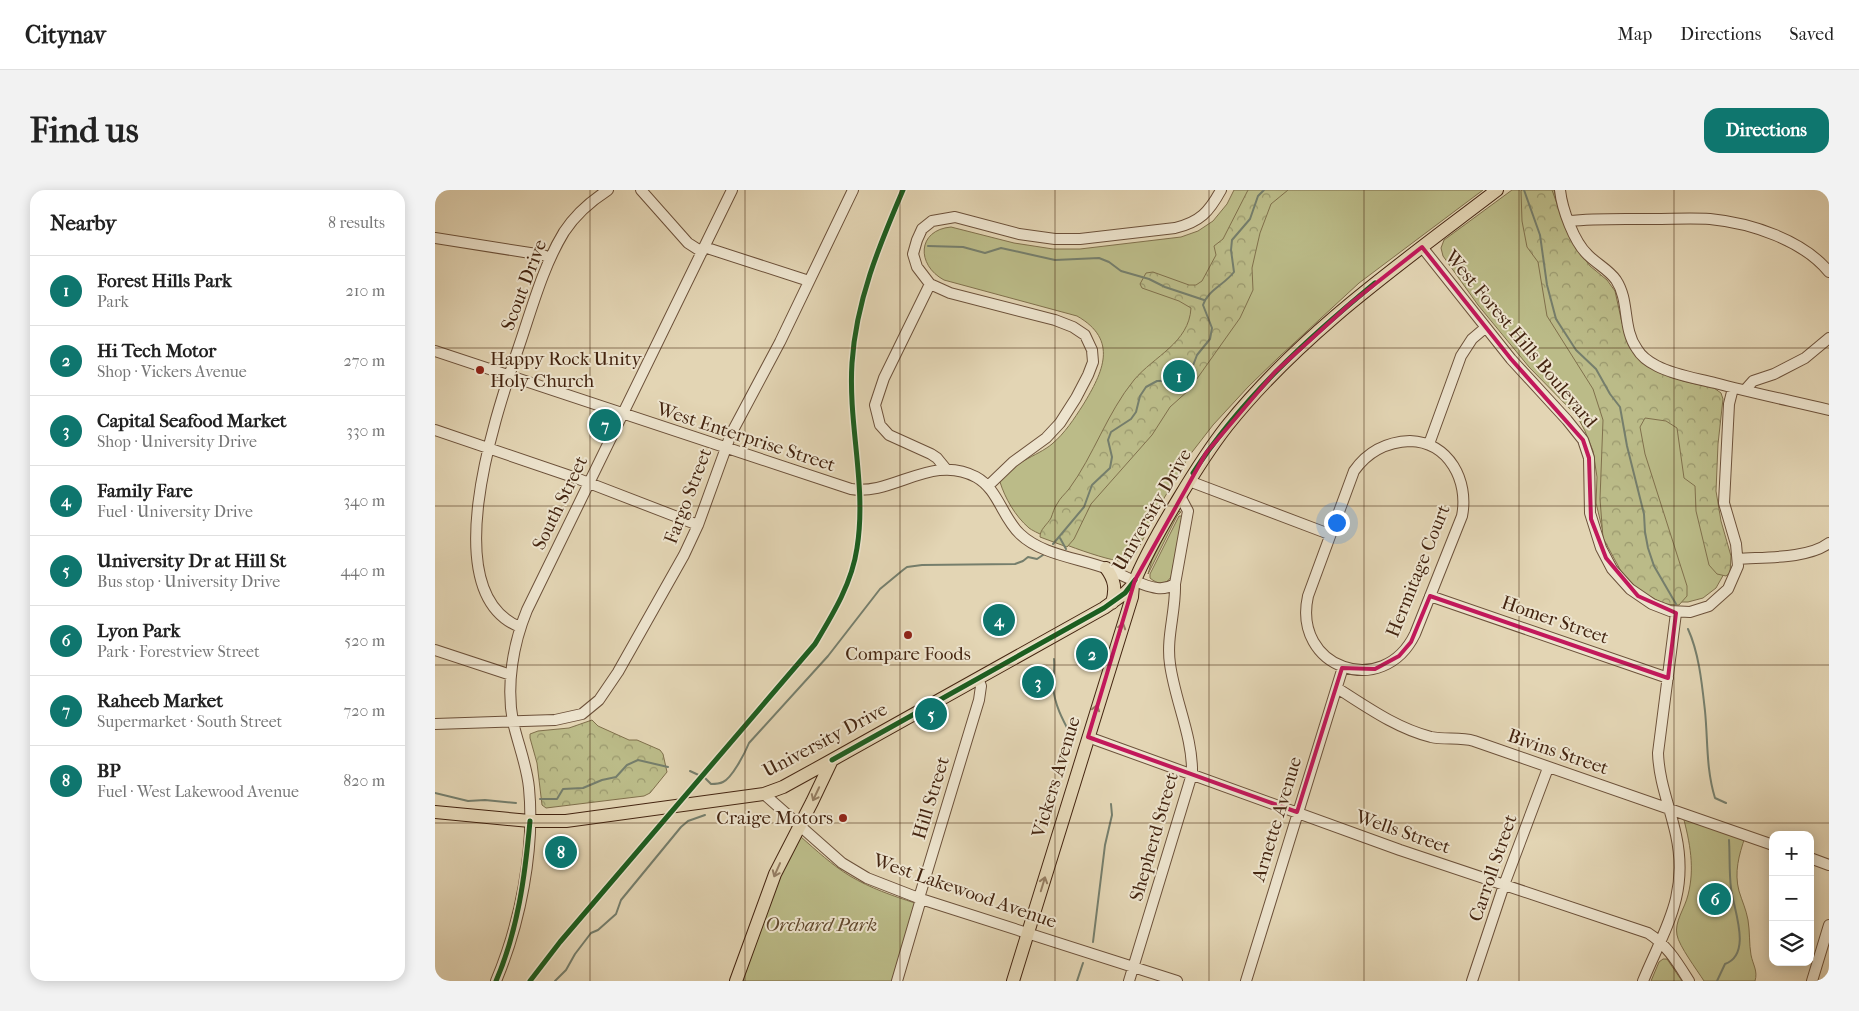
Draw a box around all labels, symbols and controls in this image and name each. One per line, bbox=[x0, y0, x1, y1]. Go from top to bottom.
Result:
text: Citynav bbox=[25, 21, 106, 49]
text: Map bbox=[1618, 24, 1652, 45]
text: Directions bbox=[1680, 24, 1761, 45]
text: Saved bbox=[1789, 24, 1834, 45]
button: Directions bbox=[1704, 108, 1829, 153]
text: Find us bbox=[30, 110, 139, 151]
text: Nearby bbox=[50, 211, 116, 235]
text: 8 results bbox=[328, 213, 385, 232]
street label: Scout Drive bbox=[497, 236, 551, 334]
street label: West Forest Hills Boulevard bbox=[1440, 245, 1602, 433]
text: Forest Hills Park bbox=[97, 270, 232, 292]
text: 1 bbox=[63, 281, 69, 300]
text: 210 m bbox=[346, 281, 385, 300]
text: Park bbox=[97, 292, 129, 311]
text: Hi Tech Motor bbox=[97, 340, 216, 362]
place label: Happy Rock Unity Holy Church bbox=[490, 348, 643, 392]
text: 2 bbox=[62, 351, 70, 370]
text: 270 m bbox=[344, 351, 385, 370]
pin: 1 bbox=[1163, 357, 1195, 395]
text: Shop · Vickers Avenue bbox=[97, 362, 247, 381]
marker: Happy Rock Unity Holy Church bbox=[474, 364, 486, 376]
street label: West Enterprise Street bbox=[653, 397, 838, 476]
pin: 7 bbox=[589, 406, 621, 444]
text: Capital Seafood Market bbox=[97, 410, 287, 432]
text: 3 bbox=[63, 421, 69, 440]
text: 330 m bbox=[346, 421, 385, 440]
text: Shop · University Drive bbox=[97, 432, 257, 451]
street label: Fargo Street bbox=[660, 445, 716, 547]
street label: University Drive bbox=[1108, 445, 1196, 575]
street label: South Street bbox=[528, 452, 592, 553]
text: Family Fare bbox=[97, 480, 193, 502]
text: 4 bbox=[61, 491, 71, 510]
text: 340 m bbox=[343, 491, 385, 510]
street label: Hermitage Court bbox=[1381, 501, 1455, 640]
text: Fuel · University Drive bbox=[97, 502, 253, 521]
your location bbox=[1324, 510, 1350, 536]
text: University Dr at Hill St bbox=[97, 550, 286, 572]
text: 5 bbox=[63, 561, 69, 580]
text: 440 m bbox=[340, 561, 385, 580]
text: Bus stop · University Drive bbox=[97, 572, 280, 591]
street label: Homer Street bbox=[1499, 591, 1612, 649]
pin: 4 bbox=[983, 601, 1015, 639]
text: Lyon Park bbox=[97, 620, 180, 642]
one-way arrow bbox=[1117, 622, 1127, 638]
marker: Compare Foods bbox=[902, 629, 914, 641]
text: 6 bbox=[62, 631, 70, 650]
text: 520 m bbox=[344, 631, 385, 650]
pin: 2 bbox=[1076, 635, 1108, 673]
text: Park · Forestview Street bbox=[97, 642, 260, 661]
place label: Compare Foods bbox=[845, 643, 971, 665]
pin: 3 bbox=[1022, 663, 1054, 701]
text: Raheeb Market bbox=[97, 690, 223, 712]
pin: 5 bbox=[915, 695, 947, 733]
street label: University Drive bbox=[759, 698, 891, 782]
text: 7 bbox=[62, 701, 70, 720]
text: 720 m bbox=[344, 701, 385, 720]
one-way arrow bbox=[1091, 704, 1101, 720]
text: Supermarket · South Street bbox=[97, 712, 282, 731]
street label: Vickers Avenue bbox=[1027, 714, 1085, 841]
street label: Bivins Street bbox=[1505, 724, 1611, 780]
street label: Hill Street bbox=[908, 754, 954, 842]
street label: Arnette Avenue bbox=[1247, 754, 1306, 885]
text: BP bbox=[97, 760, 121, 782]
street label: Shepherd Street bbox=[1125, 770, 1183, 904]
text: 8 bbox=[62, 771, 70, 790]
text: 820 m bbox=[343, 771, 385, 790]
text: Fuel · West Lakewood Avenue bbox=[97, 782, 299, 801]
one-way arrow bbox=[811, 786, 820, 801]
street label: Wells Street bbox=[1352, 805, 1453, 858]
place label: Craige Motors bbox=[716, 807, 833, 829]
street label: Carroll Street bbox=[1464, 811, 1522, 924]
marker: Craige Motors bbox=[837, 812, 849, 824]
map controls bbox=[1769, 831, 1814, 966]
button: + bbox=[1769, 831, 1814, 876]
pin: 8 bbox=[545, 833, 577, 871]
street label: West Lakewood Avenue bbox=[869, 849, 1060, 933]
one-way arrow bbox=[771, 862, 781, 877]
button: − bbox=[1769, 876, 1814, 921]
one-way arrow bbox=[1038, 877, 1048, 893]
pin: 6 bbox=[1699, 880, 1731, 918]
park label: Orchard Park bbox=[765, 914, 877, 936]
button: layers bbox=[1769, 921, 1814, 966]

